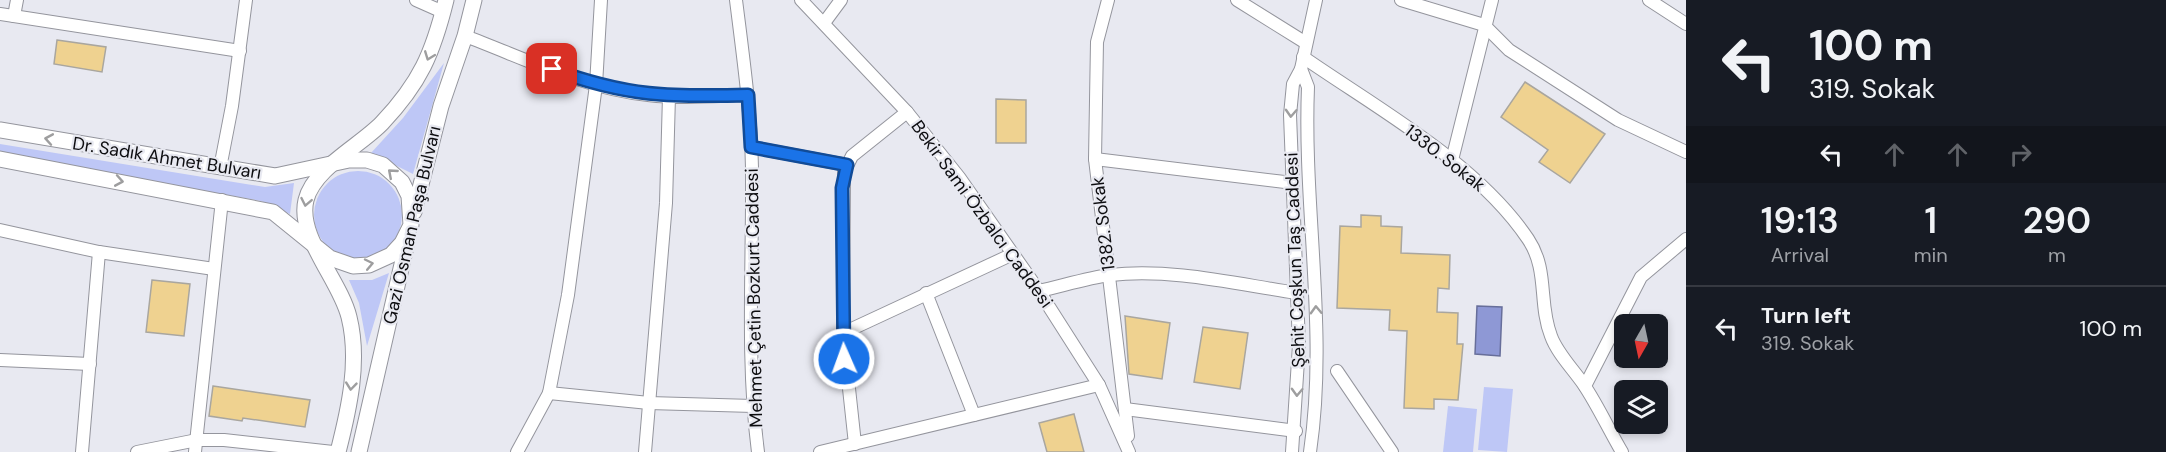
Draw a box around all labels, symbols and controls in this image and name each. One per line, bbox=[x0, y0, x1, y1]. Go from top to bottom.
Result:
text: 100 m bbox=[1809, 18, 1933, 73]
icon: left bbox=[1710, 24, 1788, 102]
pin bbox=[526, 43, 577, 94]
one-way arrow bbox=[424, 50, 437, 61]
icon: arrive bbox=[535, 52, 568, 85]
text: 319. Sokak bbox=[1809, 71, 1935, 106]
one-way arrow bbox=[1285, 109, 1298, 118]
street label: Bekir Sami Özbalcı Caddesi bbox=[906, 115, 1058, 313]
street label: 1330. Sokak bbox=[1400, 119, 1490, 197]
street label: Gazi Osman Paşa Bulvarı bbox=[377, 123, 447, 327]
street label: Dr. Sadık Ahmet Bulvarı bbox=[71, 131, 263, 185]
one-way arrow bbox=[44, 133, 54, 146]
icon: left bbox=[1815, 138, 1848, 171]
icon: ahead bbox=[1878, 138, 1911, 171]
icon: ahead bbox=[1941, 138, 1974, 171]
icon: right bbox=[2004, 138, 2037, 171]
street label: Şehit Coşkun Taş Caddesi bbox=[1279, 152, 1311, 368]
street label: Mehmet Çetin Bozkurt Caddesi bbox=[740, 168, 768, 428]
one-way arrow bbox=[388, 169, 399, 180]
one-way arrow bbox=[114, 174, 124, 187]
street label: 1382. Sokak bbox=[1085, 176, 1121, 272]
one-way arrow bbox=[301, 197, 314, 207]
text: 19:13 bbox=[1761, 197, 1839, 244]
text: 1 bbox=[1924, 197, 1937, 244]
text: 290 bbox=[2023, 197, 2091, 244]
text: Arrival bbox=[1771, 242, 1829, 268]
text: min bbox=[1914, 242, 1948, 268]
text: m bbox=[2048, 242, 2066, 268]
one-way arrow bbox=[364, 258, 374, 271]
text: Turn left bbox=[1761, 301, 1851, 330]
one-way arrow bbox=[1309, 305, 1322, 314]
icon: left bbox=[1710, 312, 1743, 345]
north arrow bbox=[1614, 314, 1668, 368]
map controls bbox=[1614, 314, 1668, 434]
text: 100 m bbox=[2080, 314, 2142, 343]
position arrow bbox=[812, 327, 876, 391]
text: 319. Sokak bbox=[1761, 330, 1854, 356]
button: layers bbox=[1614, 380, 1668, 434]
one-way arrow bbox=[345, 382, 358, 391]
one-way arrow bbox=[1291, 387, 1304, 396]

